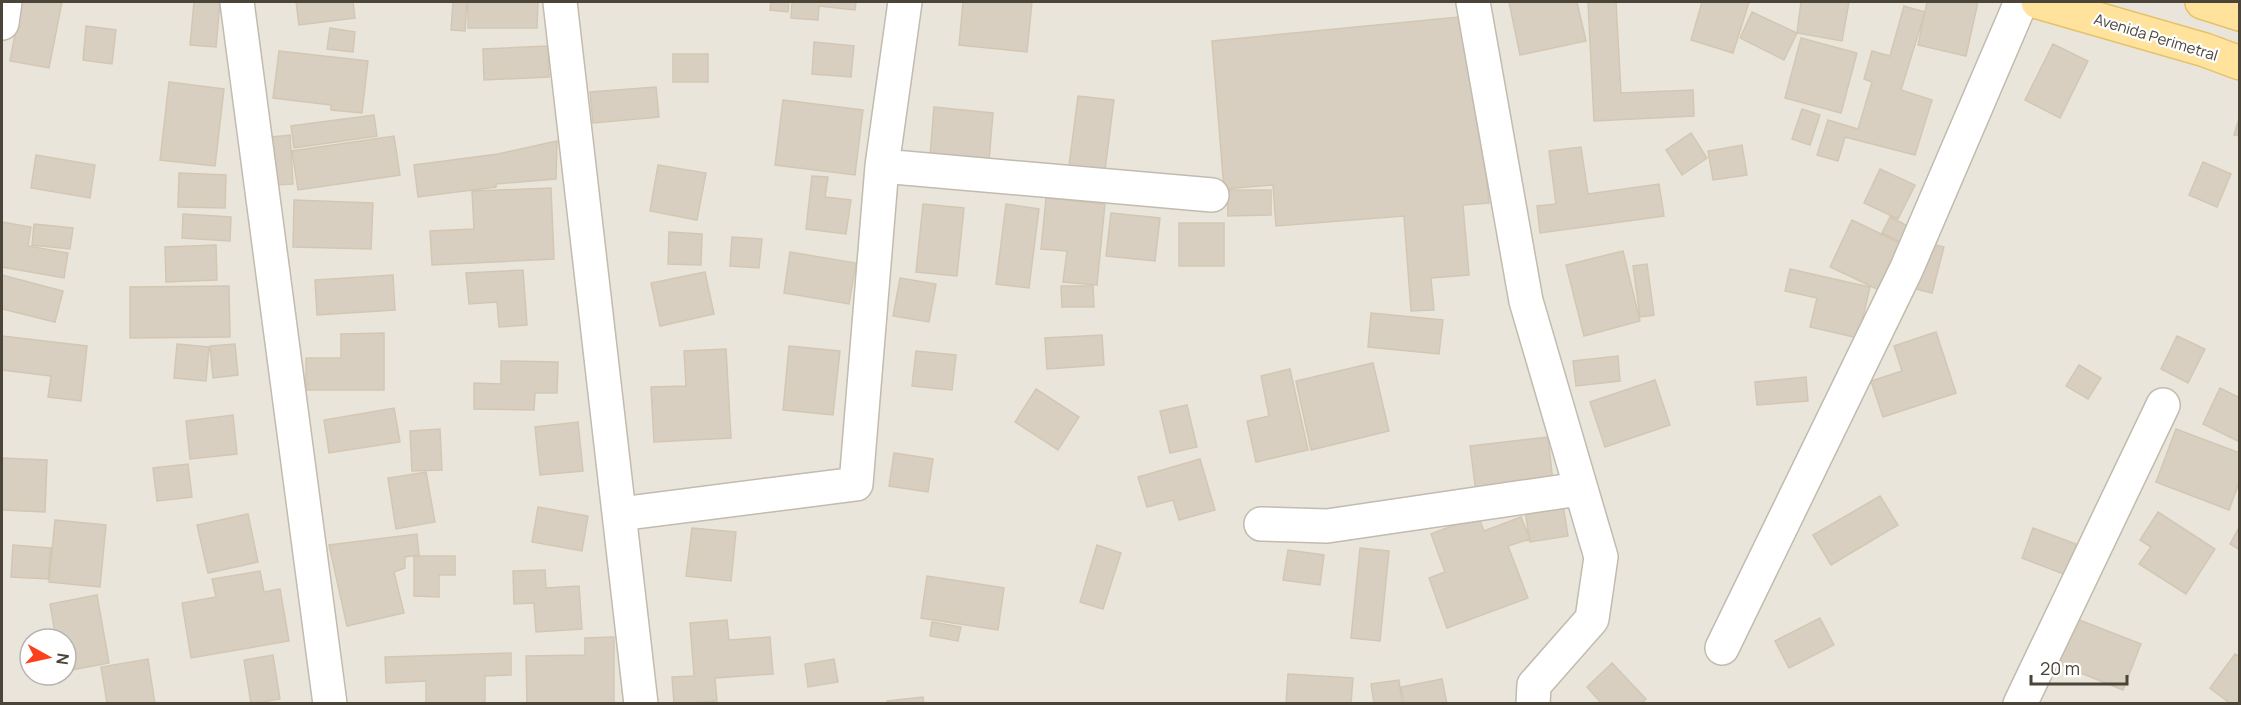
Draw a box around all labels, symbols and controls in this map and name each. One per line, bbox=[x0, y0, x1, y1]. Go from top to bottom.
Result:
street label: Avenida Perimetral bbox=[2091, 8, 2221, 66]
north arrow bbox=[18, 627, 78, 687]
scale bar bbox=[2031, 648, 2127, 686]
text: N bbox=[51, 652, 75, 666]
text: 20 m bbox=[2040, 656, 2080, 680]

